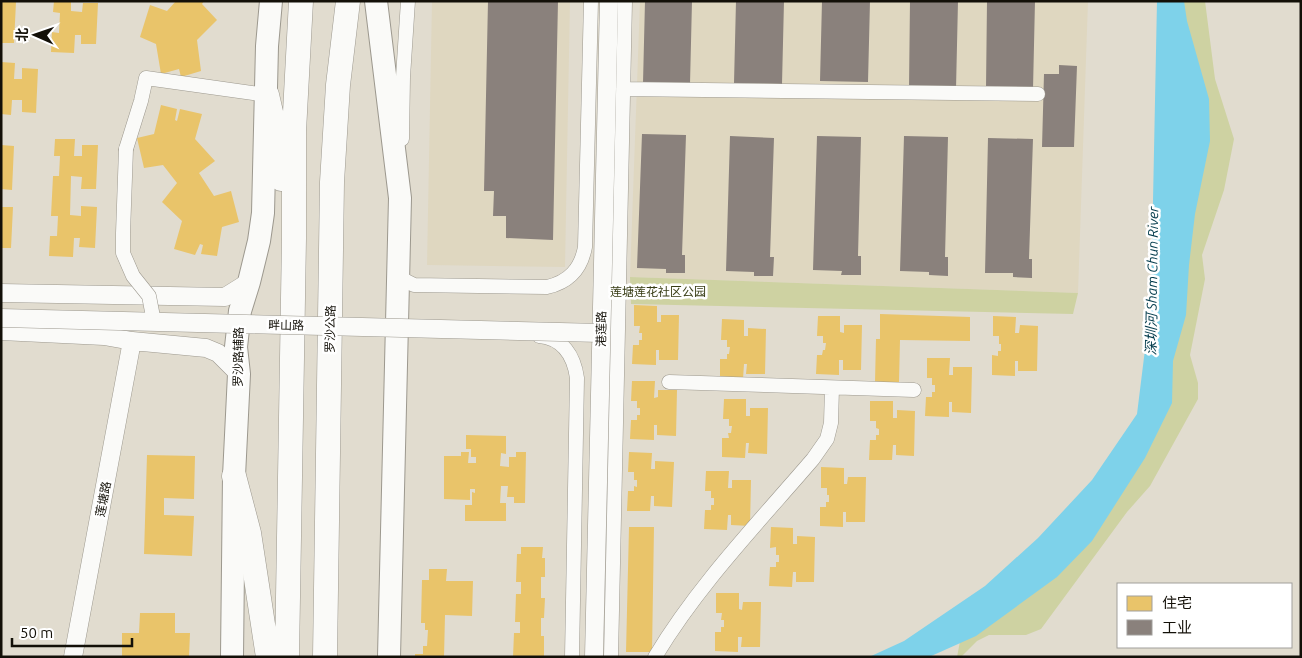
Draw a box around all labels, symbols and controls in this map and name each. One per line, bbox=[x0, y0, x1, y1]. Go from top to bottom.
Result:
north arrow bbox=[10, 10, 60, 60]
text: 北 bbox=[14, 27, 30, 42]
water label: 深圳河 Sham Chun River bbox=[1143, 206, 1161, 356]
park label: 莲塘莲花社区公园 bbox=[610, 285, 706, 298]
street label: 罗沙公路 bbox=[323, 305, 337, 353]
street label: 港莲路 bbox=[594, 311, 608, 347]
street label: 畔山路 bbox=[268, 318, 304, 332]
street label: 罗沙路辅路 bbox=[231, 327, 245, 387]
street label: 莲塘路 bbox=[93, 480, 113, 518]
legend bbox=[1117, 583, 1292, 648]
text: 住宅 bbox=[1162, 594, 1192, 611]
scale bar bbox=[12, 616, 132, 648]
text: 工业 bbox=[1162, 619, 1192, 636]
text: 50 m bbox=[20, 624, 53, 641]

